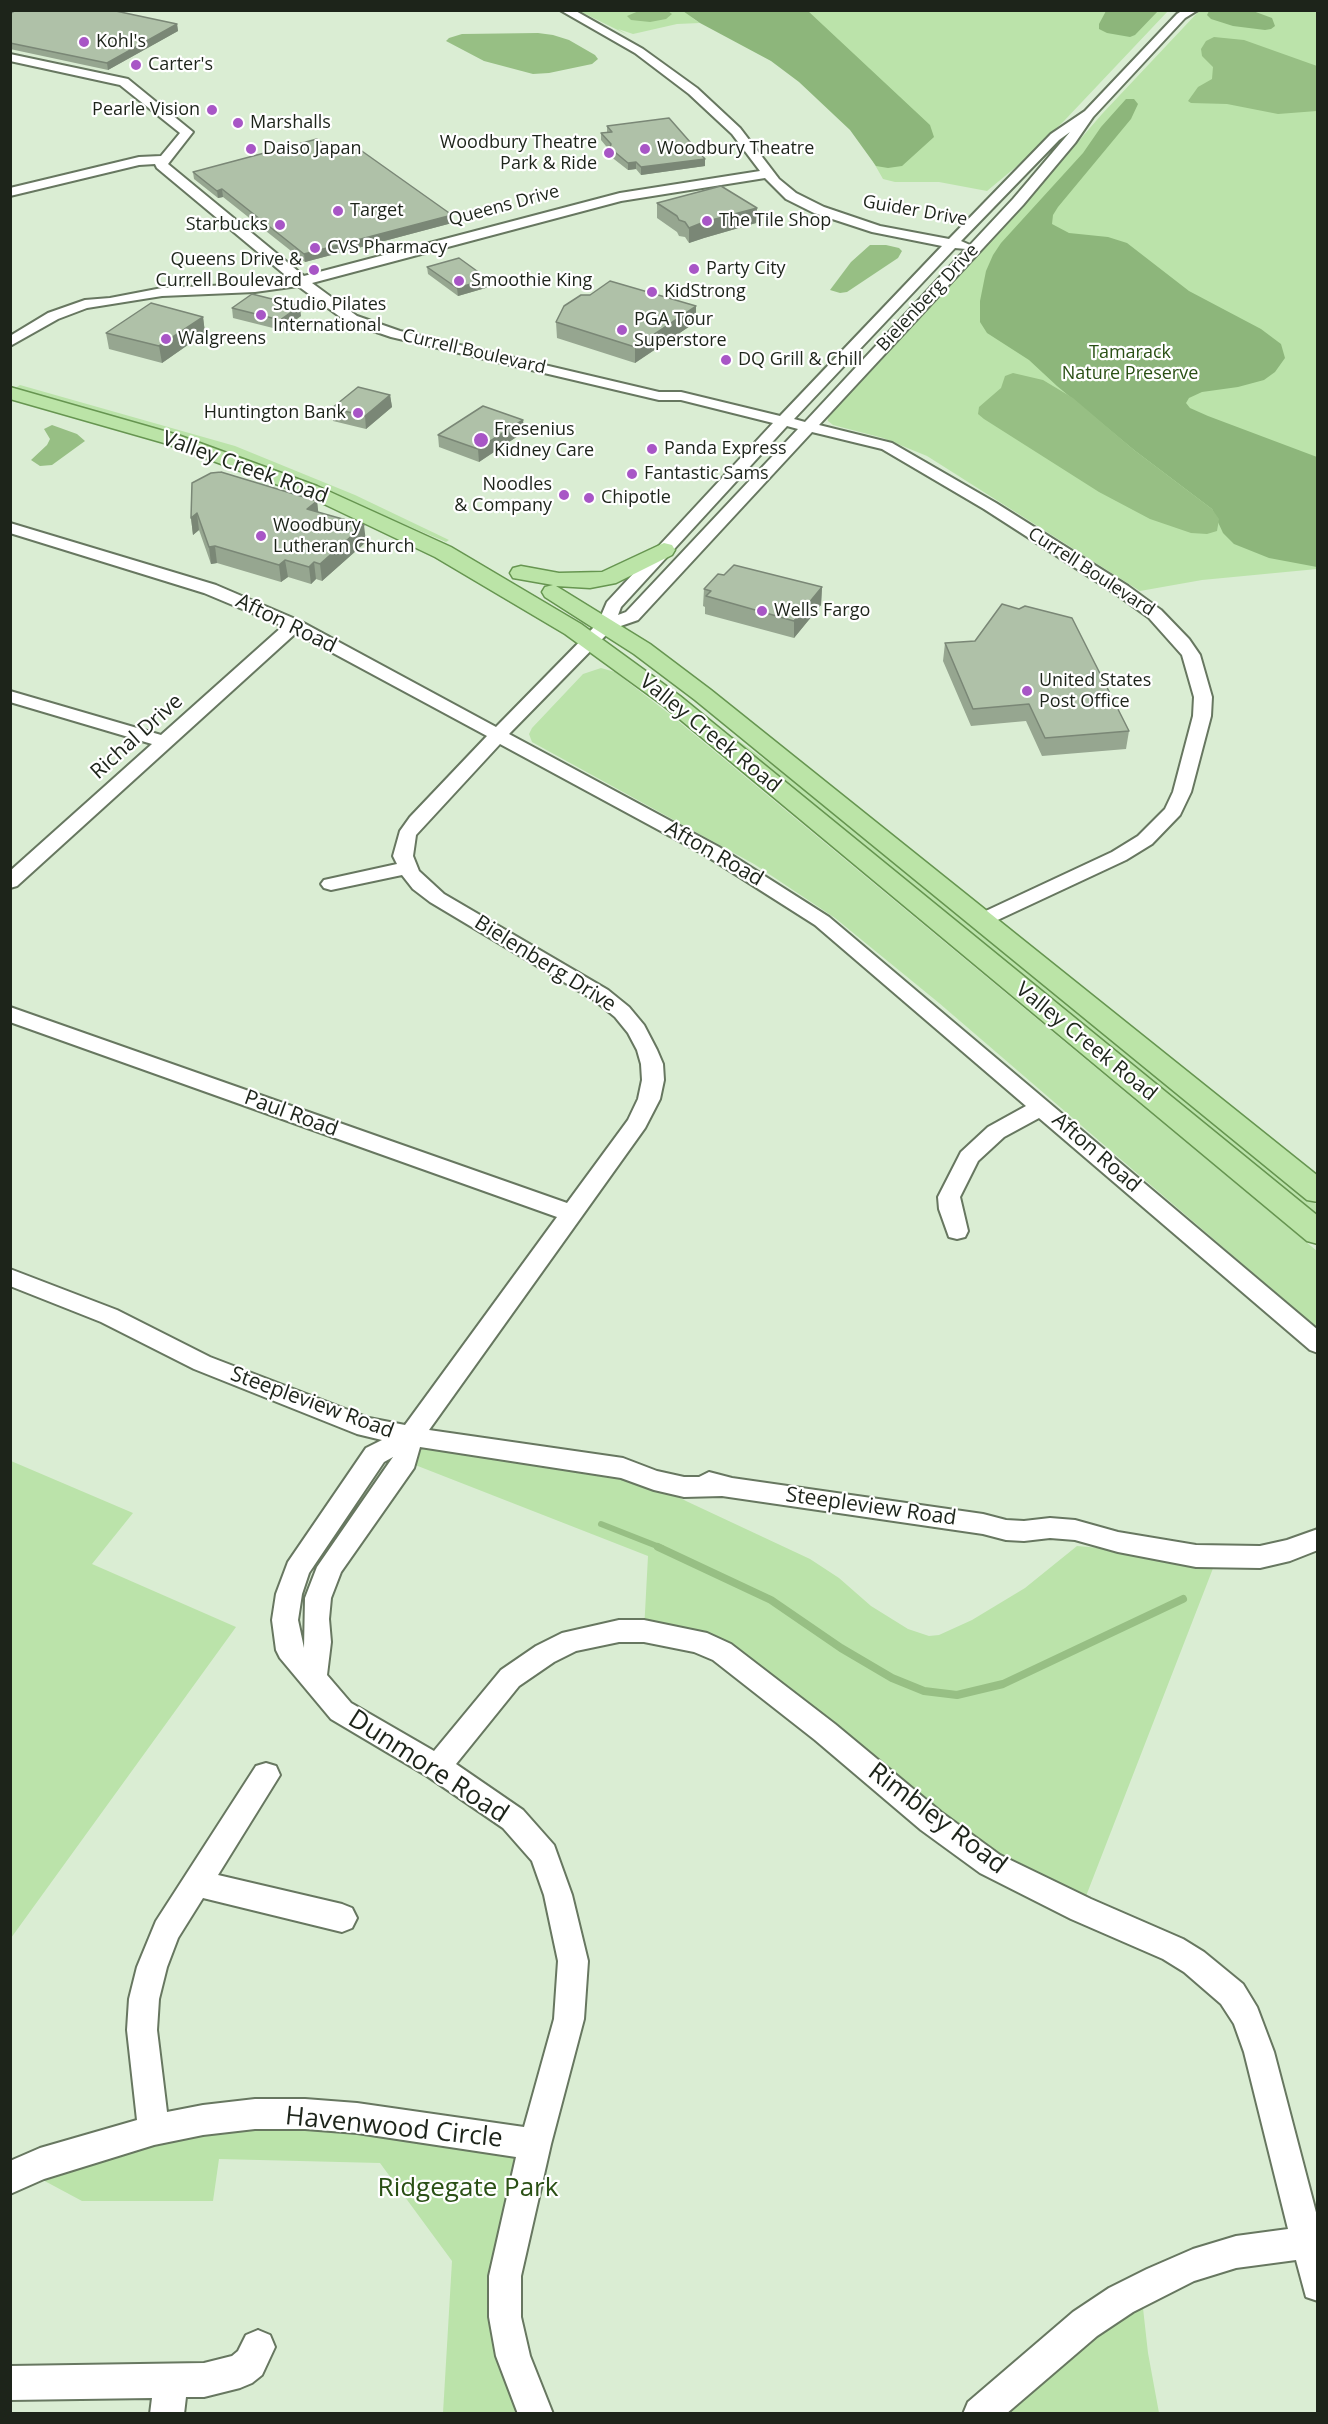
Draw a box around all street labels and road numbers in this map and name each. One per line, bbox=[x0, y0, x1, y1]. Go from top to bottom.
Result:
street label: Queens Drive bbox=[446, 181, 562, 231]
street label: Guider Drive bbox=[861, 191, 969, 231]
street label: Bielenberg Drive bbox=[873, 240, 983, 356]
street label: Currell Boulevard bbox=[400, 325, 548, 379]
street label: Valley Creek Road bbox=[159, 426, 331, 510]
street label: Currell Boulevard bbox=[1024, 523, 1158, 621]
street label: Afton Road bbox=[232, 589, 340, 659]
street label: Valley Creek Road bbox=[634, 669, 786, 799]
street label: Richal Drive bbox=[86, 689, 188, 785]
street label: Afton Road bbox=[661, 816, 767, 892]
street label: Bielenberg Drive bbox=[470, 910, 620, 1018]
street label: Valley Creek Road bbox=[1010, 977, 1162, 1107]
street label: Paul Road bbox=[241, 1085, 341, 1143]
street label: Afton Road bbox=[1047, 1108, 1145, 1198]
street label: Steepleview Road bbox=[227, 1362, 397, 1444]
street label: Steepleview Road bbox=[784, 1483, 958, 1531]
street label: Dunmore Road bbox=[342, 1704, 514, 1830]
street label: Rimbley Road bbox=[861, 1757, 1013, 1881]
street label: Havenwood Circle bbox=[284, 2101, 504, 2155]

